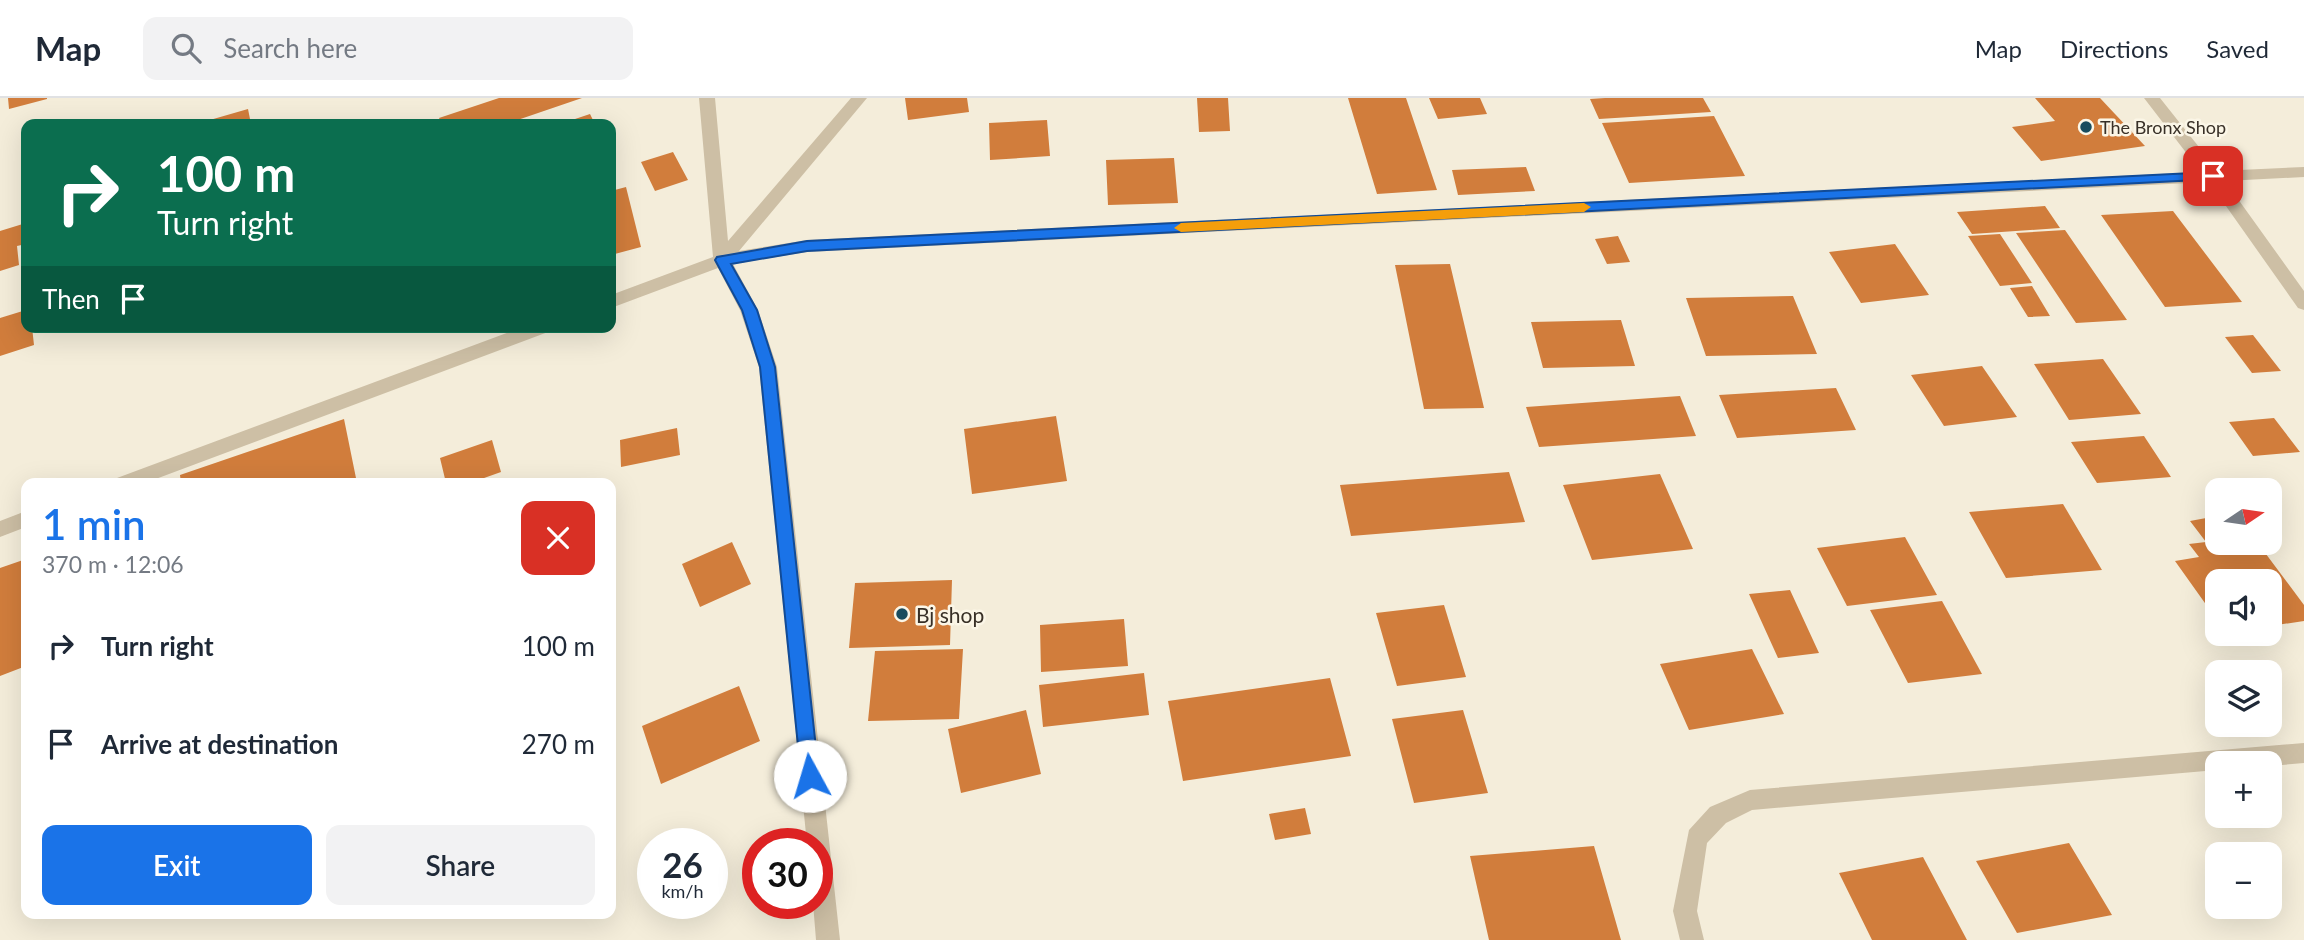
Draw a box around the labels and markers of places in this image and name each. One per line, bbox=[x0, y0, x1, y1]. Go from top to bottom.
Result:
place label: The Bronx Shop bbox=[2100, 116, 2226, 138]
marker: The Bronx Shop bbox=[2078, 119, 2094, 135]
pin bbox=[2183, 146, 2243, 206]
place label: Bj shop bbox=[916, 602, 984, 627]
marker: Bj shop bbox=[894, 606, 910, 622]

